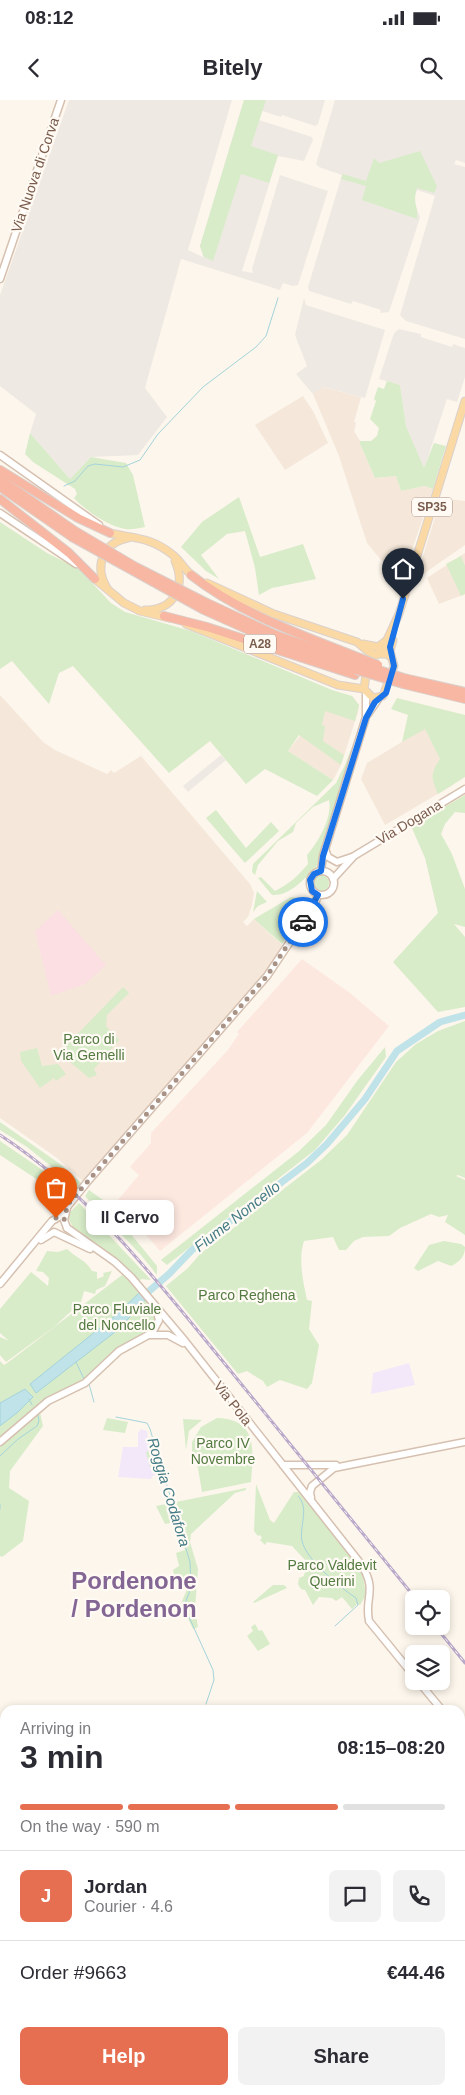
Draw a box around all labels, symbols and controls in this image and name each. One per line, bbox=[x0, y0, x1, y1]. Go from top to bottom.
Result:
text: 08:12 bbox=[25, 7, 74, 28]
icon: back bbox=[20, 54, 48, 82]
icon: search bbox=[417, 54, 445, 82]
text: Bitely bbox=[203, 55, 262, 80]
street label: Via Nuova di Corva bbox=[8, 115, 62, 235]
road number: SP35 bbox=[412, 498, 452, 517]
pin bbox=[382, 548, 424, 599]
icon: home bbox=[389, 555, 417, 583]
road number: A28 bbox=[244, 634, 276, 654]
street label: Via Dogana bbox=[374, 796, 445, 848]
courier bbox=[278, 897, 328, 947]
icon: car bbox=[289, 908, 317, 936]
park label: Parco di Via Gemelli bbox=[53, 1031, 125, 1063]
pin bbox=[35, 1167, 77, 1218]
icon: bag bbox=[42, 1174, 70, 1202]
water label: Fiume Noncello bbox=[191, 1177, 283, 1255]
callout: Il Cervo bbox=[86, 1200, 174, 1236]
text: Il Cervo bbox=[101, 1209, 159, 1226]
park label: Parco Reghena bbox=[198, 1287, 296, 1303]
park label: Parco Fluviale del Noncello bbox=[73, 1301, 162, 1333]
street label: Via Pola bbox=[211, 1378, 255, 1429]
water label: Roggia Codafora bbox=[144, 1435, 194, 1549]
park label: Parco IV Novembre bbox=[191, 1435, 255, 1467]
park label: Parco Valdevit Querini bbox=[287, 1557, 377, 1589]
district label: Pordenone / Pordenon bbox=[71, 1567, 197, 1622]
map controls bbox=[405, 1590, 450, 1690]
button: locate bbox=[405, 1590, 450, 1635]
button: layers bbox=[405, 1645, 450, 1690]
text: Arriving in bbox=[20, 1720, 91, 1737]
text: 08:15–08:20 bbox=[337, 1737, 445, 1758]
text: 3 min bbox=[20, 1739, 104, 1775]
text: On the way · 590 m bbox=[20, 1818, 160, 1835]
button: chat bbox=[329, 1870, 381, 1922]
button: phone bbox=[393, 1870, 445, 1922]
text: Jordan bbox=[84, 1876, 147, 1897]
text: J bbox=[41, 1885, 51, 1906]
text: Courier · 4.6 bbox=[84, 1898, 173, 1915]
text: Order #9663 bbox=[20, 1962, 127, 1983]
text: €44.46 bbox=[387, 1962, 445, 1983]
button: Help bbox=[20, 2027, 228, 2085]
button: Share bbox=[238, 2027, 445, 2085]

